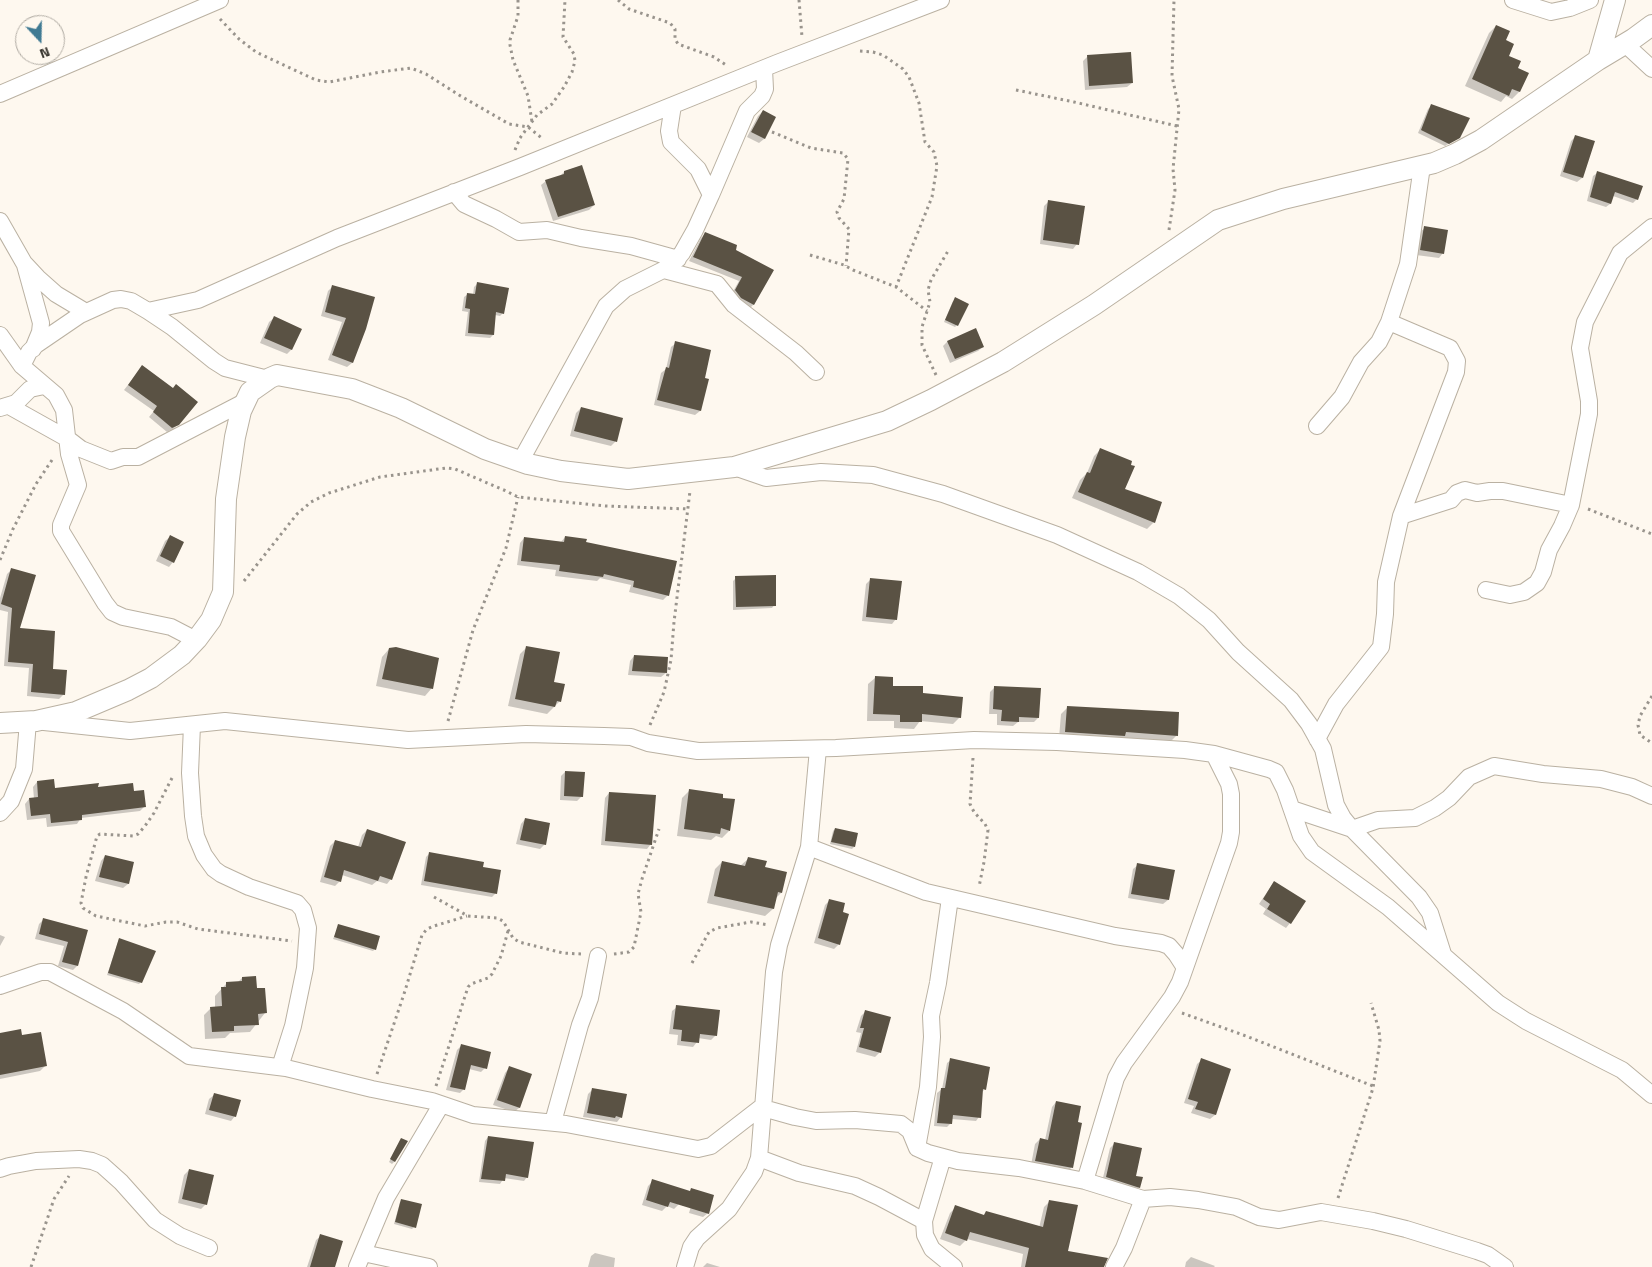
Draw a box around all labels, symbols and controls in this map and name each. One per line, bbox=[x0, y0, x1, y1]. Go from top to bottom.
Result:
north arrow bbox=[15, 15, 65, 65]
text: N bbox=[37, 42, 53, 65]

